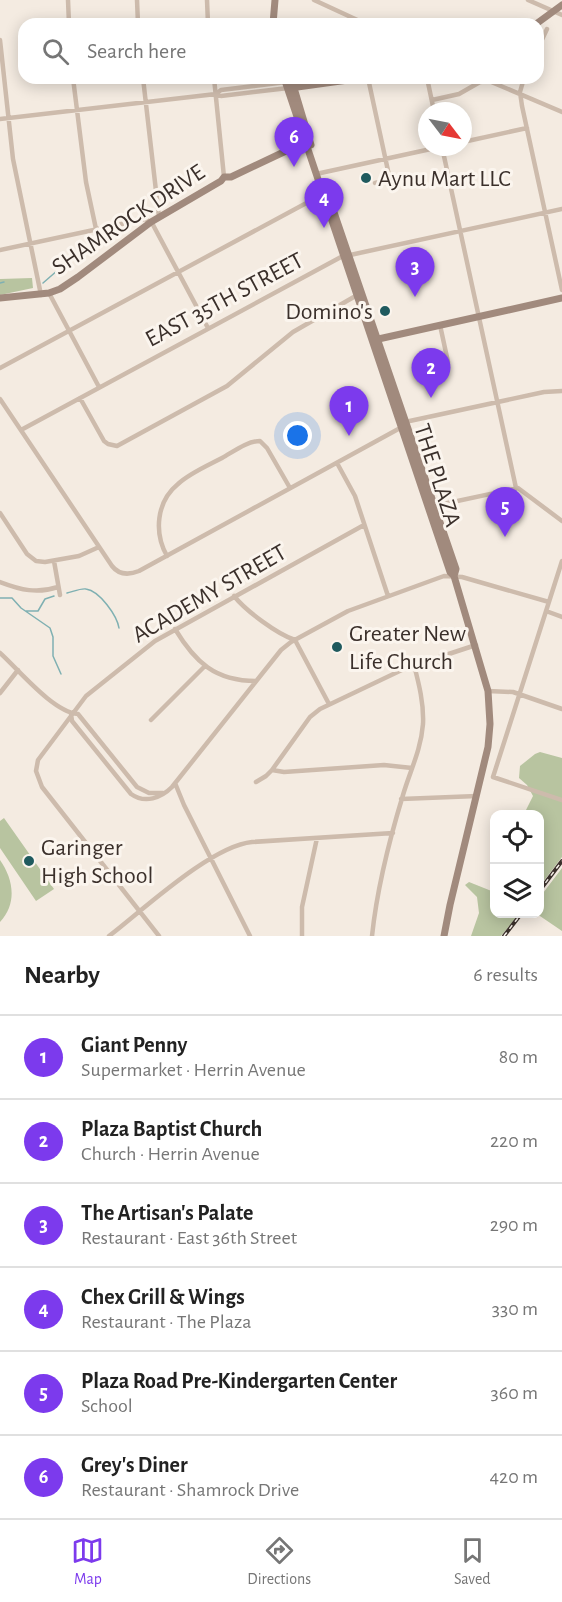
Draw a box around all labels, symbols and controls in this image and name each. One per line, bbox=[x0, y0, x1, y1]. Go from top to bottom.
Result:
search box bbox=[18, 18, 544, 84]
icon: search bbox=[39, 35, 72, 68]
text: Search here bbox=[87, 40, 186, 62]
north arrow bbox=[418, 102, 472, 156]
pin: 6 bbox=[274, 118, 314, 167]
street label: SHAMROCK DRIVE bbox=[48, 160, 210, 280]
place label: Aynu Mart LLC bbox=[378, 167, 511, 191]
marker: Aynu Mart LLC bbox=[359, 171, 373, 185]
pin: 4 bbox=[304, 178, 344, 228]
street label: EAST 35TH STREET bbox=[142, 248, 308, 352]
pin: 3 bbox=[396, 248, 434, 297]
place label: Domino's bbox=[285, 300, 373, 324]
marker: Domino's bbox=[378, 304, 392, 318]
pin: 2 bbox=[412, 348, 450, 398]
pin: 1 bbox=[330, 386, 368, 436]
your location bbox=[283, 421, 312, 450]
street label: THE PLAZA bbox=[409, 421, 465, 530]
pin: 5 bbox=[486, 488, 524, 537]
street label: ACADEMY STREET bbox=[128, 540, 291, 648]
place label: Greater New Life Church bbox=[349, 622, 466, 674]
marker: Greater New Life Church bbox=[330, 640, 344, 654]
map controls bbox=[490, 810, 544, 918]
button: locate bbox=[490, 810, 544, 864]
place label: Garinger High School bbox=[41, 836, 153, 888]
marker: Garinger High School bbox=[22, 854, 36, 868]
button: layers bbox=[490, 864, 544, 918]
text: Nearby bbox=[24, 962, 100, 988]
text: 6 results bbox=[473, 965, 538, 985]
text: Giant Penny bbox=[81, 1034, 187, 1056]
text: 1 bbox=[40, 1047, 47, 1067]
text: 80 m bbox=[499, 1047, 538, 1067]
text: Supermarket · Herrin Avenue bbox=[81, 1060, 306, 1080]
text: Plaza Baptist Church bbox=[81, 1118, 262, 1140]
text: 2 bbox=[39, 1131, 48, 1151]
text: 220 m bbox=[490, 1131, 538, 1151]
text: Church · Herrin Avenue bbox=[81, 1144, 260, 1164]
text: The Artisan's Palate bbox=[81, 1202, 253, 1224]
text: 3 bbox=[39, 1215, 48, 1235]
text: 290 m bbox=[490, 1215, 538, 1235]
text: Restaurant · East 36th Street bbox=[81, 1228, 297, 1248]
text: Chex Grill & Wings bbox=[81, 1286, 245, 1308]
text: 4 bbox=[38, 1299, 49, 1319]
text: 330 m bbox=[492, 1299, 538, 1319]
text: Restaurant · The Plaza bbox=[81, 1312, 251, 1332]
text: Plaza Road Pre-Kindergarten Center bbox=[81, 1370, 397, 1392]
text: 5 bbox=[39, 1383, 48, 1403]
text: 360 m bbox=[491, 1383, 538, 1403]
text: School bbox=[81, 1396, 133, 1416]
text: Grey's Diner bbox=[81, 1454, 188, 1476]
text: 6 bbox=[39, 1467, 48, 1487]
text: 420 m bbox=[489, 1467, 538, 1487]
text: Restaurant · Shamrock Drive bbox=[81, 1480, 299, 1500]
tab: Map bbox=[71, 1534, 104, 1589]
tab: Directions bbox=[247, 1534, 311, 1589]
tab: Saved bbox=[454, 1534, 491, 1589]

